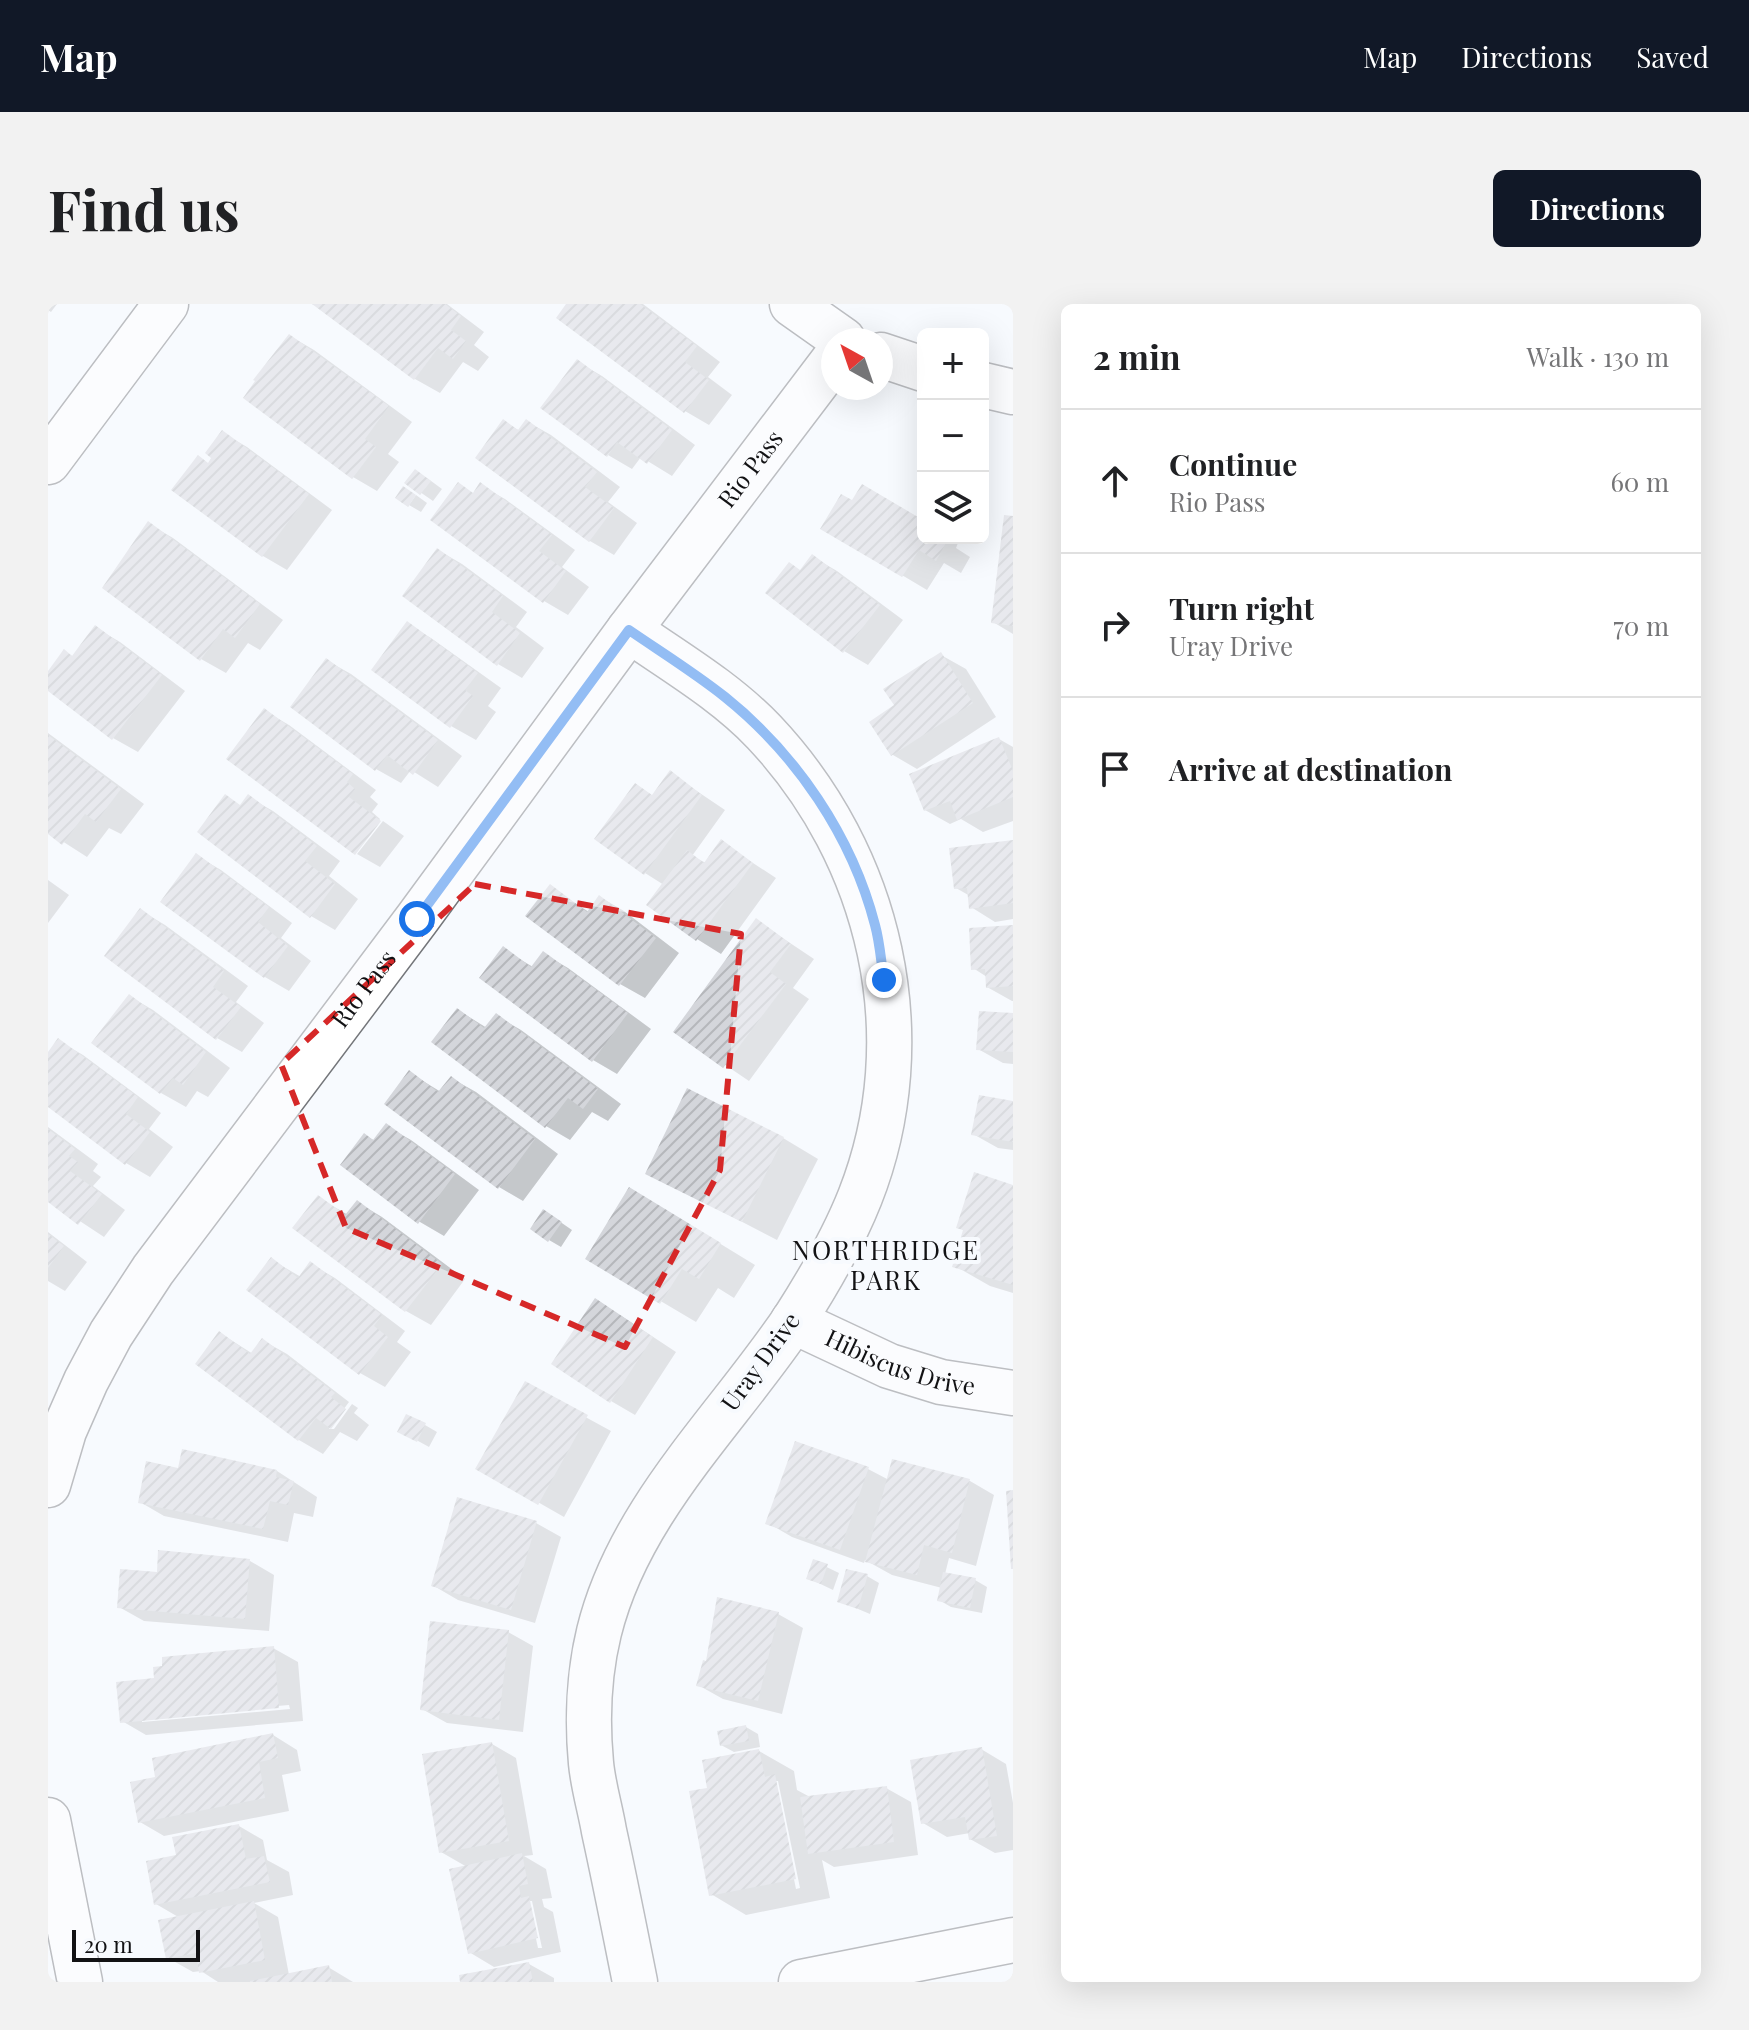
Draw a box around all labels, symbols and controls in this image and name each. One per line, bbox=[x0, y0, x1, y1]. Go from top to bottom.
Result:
text: Map bbox=[40, 31, 117, 82]
text: Map bbox=[1363, 38, 1417, 75]
text: Directions bbox=[1461, 38, 1592, 75]
text: Saved bbox=[1636, 38, 1709, 75]
button: Directions bbox=[1493, 170, 1701, 247]
text: Find us bbox=[48, 171, 240, 246]
north arrow bbox=[821, 328, 893, 400]
map controls bbox=[917, 328, 989, 544]
button: + bbox=[917, 328, 989, 400]
text: 2 min bbox=[1093, 333, 1181, 379]
text: Walk · 130 m bbox=[1527, 339, 1669, 374]
button: − bbox=[917, 400, 989, 472]
street label: Rio Pass bbox=[710, 423, 789, 513]
text: Continue bbox=[1169, 444, 1297, 484]
icon: ahead bbox=[1093, 459, 1137, 503]
text: 60 m bbox=[1610, 464, 1669, 499]
button: layers bbox=[917, 472, 989, 544]
text: Rio Pass bbox=[1169, 484, 1265, 519]
text: Turn right bbox=[1169, 588, 1314, 628]
icon: right bbox=[1093, 603, 1137, 647]
text: 70 m bbox=[1613, 608, 1669, 643]
text: Uray Drive bbox=[1169, 628, 1293, 663]
icon: arrive bbox=[1093, 747, 1137, 791]
text: Arrive at destination bbox=[1169, 749, 1452, 789]
route start bbox=[399, 901, 435, 937]
street label: Rio Pass bbox=[323, 943, 402, 1033]
route end bbox=[866, 962, 902, 998]
district label: NORTHRIDGE PARK bbox=[792, 1232, 980, 1297]
street label: Uray Drive bbox=[713, 1305, 806, 1417]
street label: Hibiscus Drive bbox=[821, 1320, 978, 1401]
scale bar bbox=[72, 1926, 200, 1962]
text: 20 m bbox=[84, 1929, 133, 1959]

